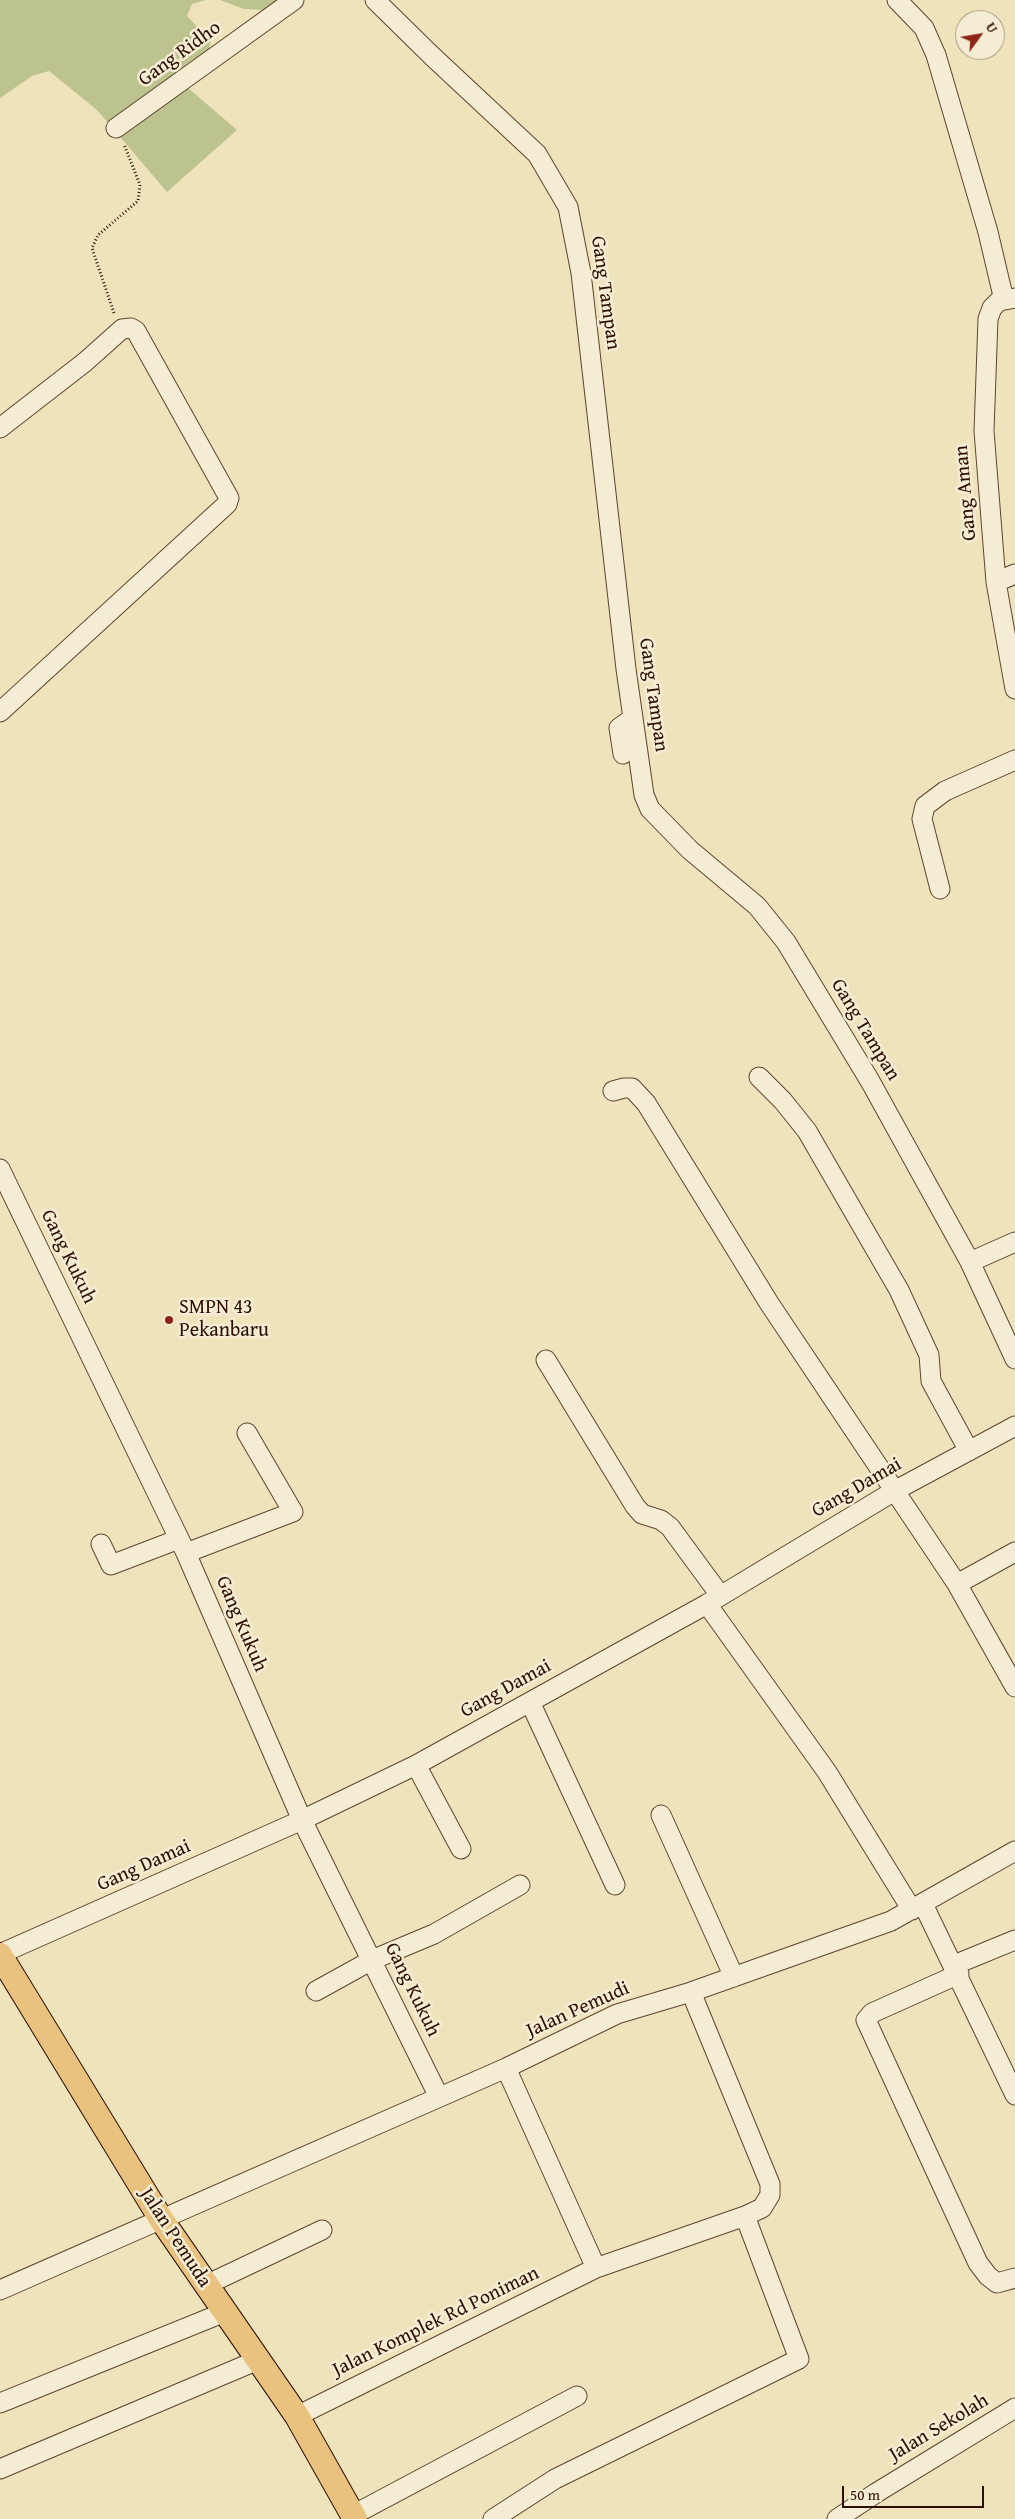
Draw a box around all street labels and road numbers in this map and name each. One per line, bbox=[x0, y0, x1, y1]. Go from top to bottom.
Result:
street label: Gang Ridho bbox=[134, 16, 226, 92]
street label: Gang Tampan bbox=[585, 235, 625, 351]
street label: Gang Aman bbox=[950, 444, 982, 542]
street label: Gang Tampan bbox=[633, 637, 673, 753]
street label: Gang Tampan bbox=[825, 975, 905, 1085]
street label: Gang Kukuh bbox=[35, 1206, 101, 1308]
street label: Gang Damai bbox=[808, 1453, 906, 1523]
street label: Gang Kukuh bbox=[210, 1573, 272, 1675]
street label: Gang Damai bbox=[457, 1654, 555, 1724]
street label: Gang Damai bbox=[94, 1835, 194, 1897]
street label: Gang Kukuh bbox=[379, 1939, 445, 2041]
street label: Jalan Pemudi bbox=[523, 1977, 633, 2043]
street label: Jalan Pemuda bbox=[134, 2184, 216, 2292]
street label: Jalan Komplek Rd Poniman bbox=[329, 2262, 543, 2382]
street label: Jalan Sekolah bbox=[885, 2389, 993, 2467]

